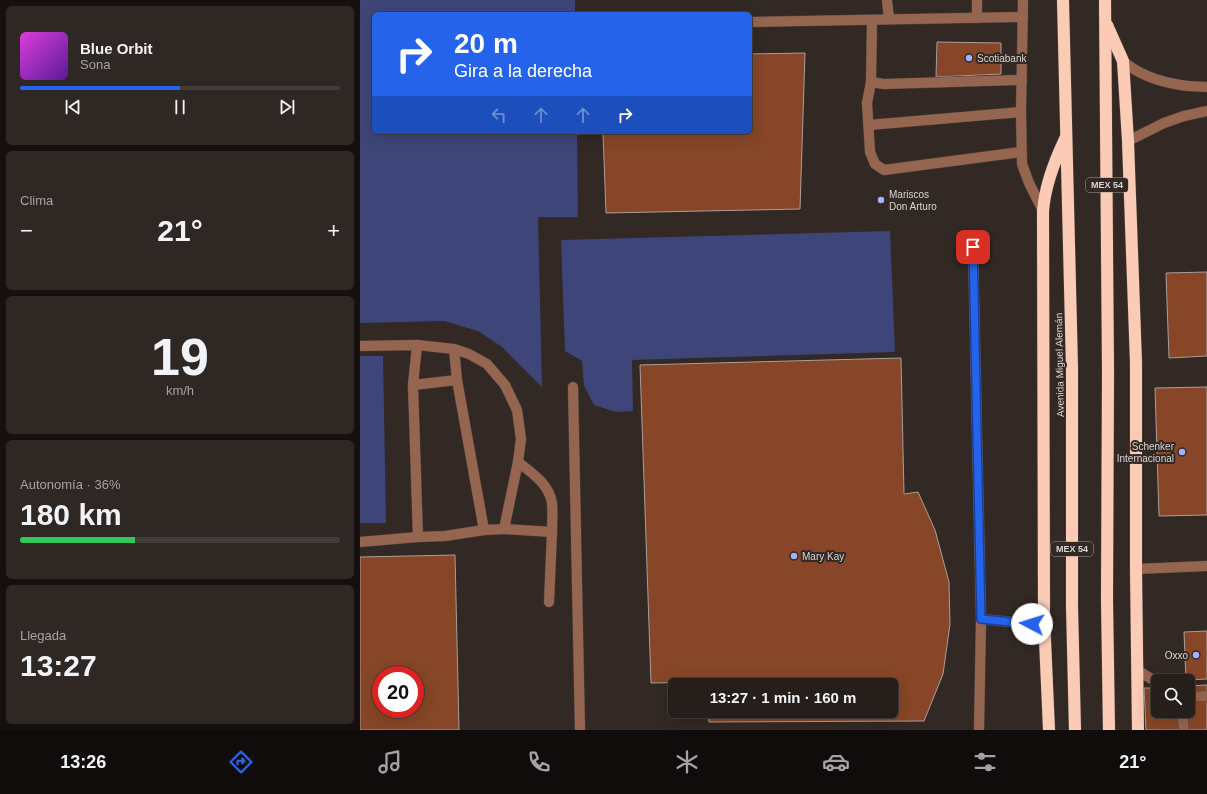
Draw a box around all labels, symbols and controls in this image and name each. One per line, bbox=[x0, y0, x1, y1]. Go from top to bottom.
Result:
icon: right bbox=[388, 28, 440, 80]
text: 20 m bbox=[454, 28, 518, 59]
text: Blue Orbit bbox=[80, 40, 153, 57]
marker: Scotiabank bbox=[964, 53, 974, 63]
place label: Scotiabank bbox=[977, 53, 1027, 64]
text: Sona bbox=[80, 57, 110, 72]
text: Gira a la derecha bbox=[454, 61, 592, 81]
icon: previous bbox=[62, 96, 84, 118]
icon: pause bbox=[169, 96, 191, 118]
icon: next bbox=[276, 96, 298, 118]
icon: left bbox=[488, 104, 510, 126]
icon: ahead bbox=[530, 104, 552, 126]
icon: ahead bbox=[572, 104, 594, 126]
icon: right bbox=[614, 104, 636, 126]
road number: MEX 54 bbox=[1086, 178, 1128, 192]
place label: Mariscos Don Arturo bbox=[889, 189, 937, 212]
text: Clima bbox=[20, 193, 53, 208]
marker: Mariscos Don Arturo bbox=[876, 195, 886, 205]
text: 21° bbox=[157, 214, 203, 247]
text: − bbox=[20, 218, 33, 243]
text: + bbox=[327, 218, 340, 243]
pin bbox=[956, 230, 990, 264]
icon: arrive bbox=[962, 236, 984, 258]
street label: Avenida Miguel Alemán bbox=[1053, 313, 1066, 417]
text: 19 bbox=[151, 328, 209, 386]
text: km/h bbox=[166, 383, 194, 398]
place label: Schenker Internacional bbox=[1117, 441, 1175, 464]
marker: Schenker Internacional bbox=[1177, 447, 1187, 457]
text: Autonomía · 36% bbox=[20, 477, 120, 492]
text: 180 km bbox=[20, 498, 122, 531]
road number: MEX 54 bbox=[1051, 542, 1093, 556]
marker: Mary Kay bbox=[789, 551, 799, 561]
place label: Mary Kay bbox=[802, 551, 844, 562]
position arrow bbox=[1011, 603, 1053, 645]
text: Llegada bbox=[20, 628, 66, 643]
text: 13:27 bbox=[20, 649, 97, 682]
place label: Oxxo bbox=[1165, 650, 1188, 661]
marker: Oxxo bbox=[1191, 650, 1201, 660]
speed limit sign: 20 bbox=[372, 666, 424, 718]
map controls bbox=[1151, 674, 1195, 718]
button: search bbox=[1151, 674, 1195, 718]
text: 13:27 · 1 min · 160 m bbox=[710, 689, 856, 706]
icon: directions bbox=[227, 748, 255, 776]
icon: music bbox=[376, 748, 404, 776]
icon: phone bbox=[525, 748, 553, 776]
icon: climate bbox=[673, 748, 701, 776]
icon: car bbox=[822, 748, 850, 776]
icon: filters bbox=[971, 748, 999, 776]
text: 13:26 bbox=[60, 752, 106, 772]
text: 21° bbox=[1119, 752, 1147, 772]

